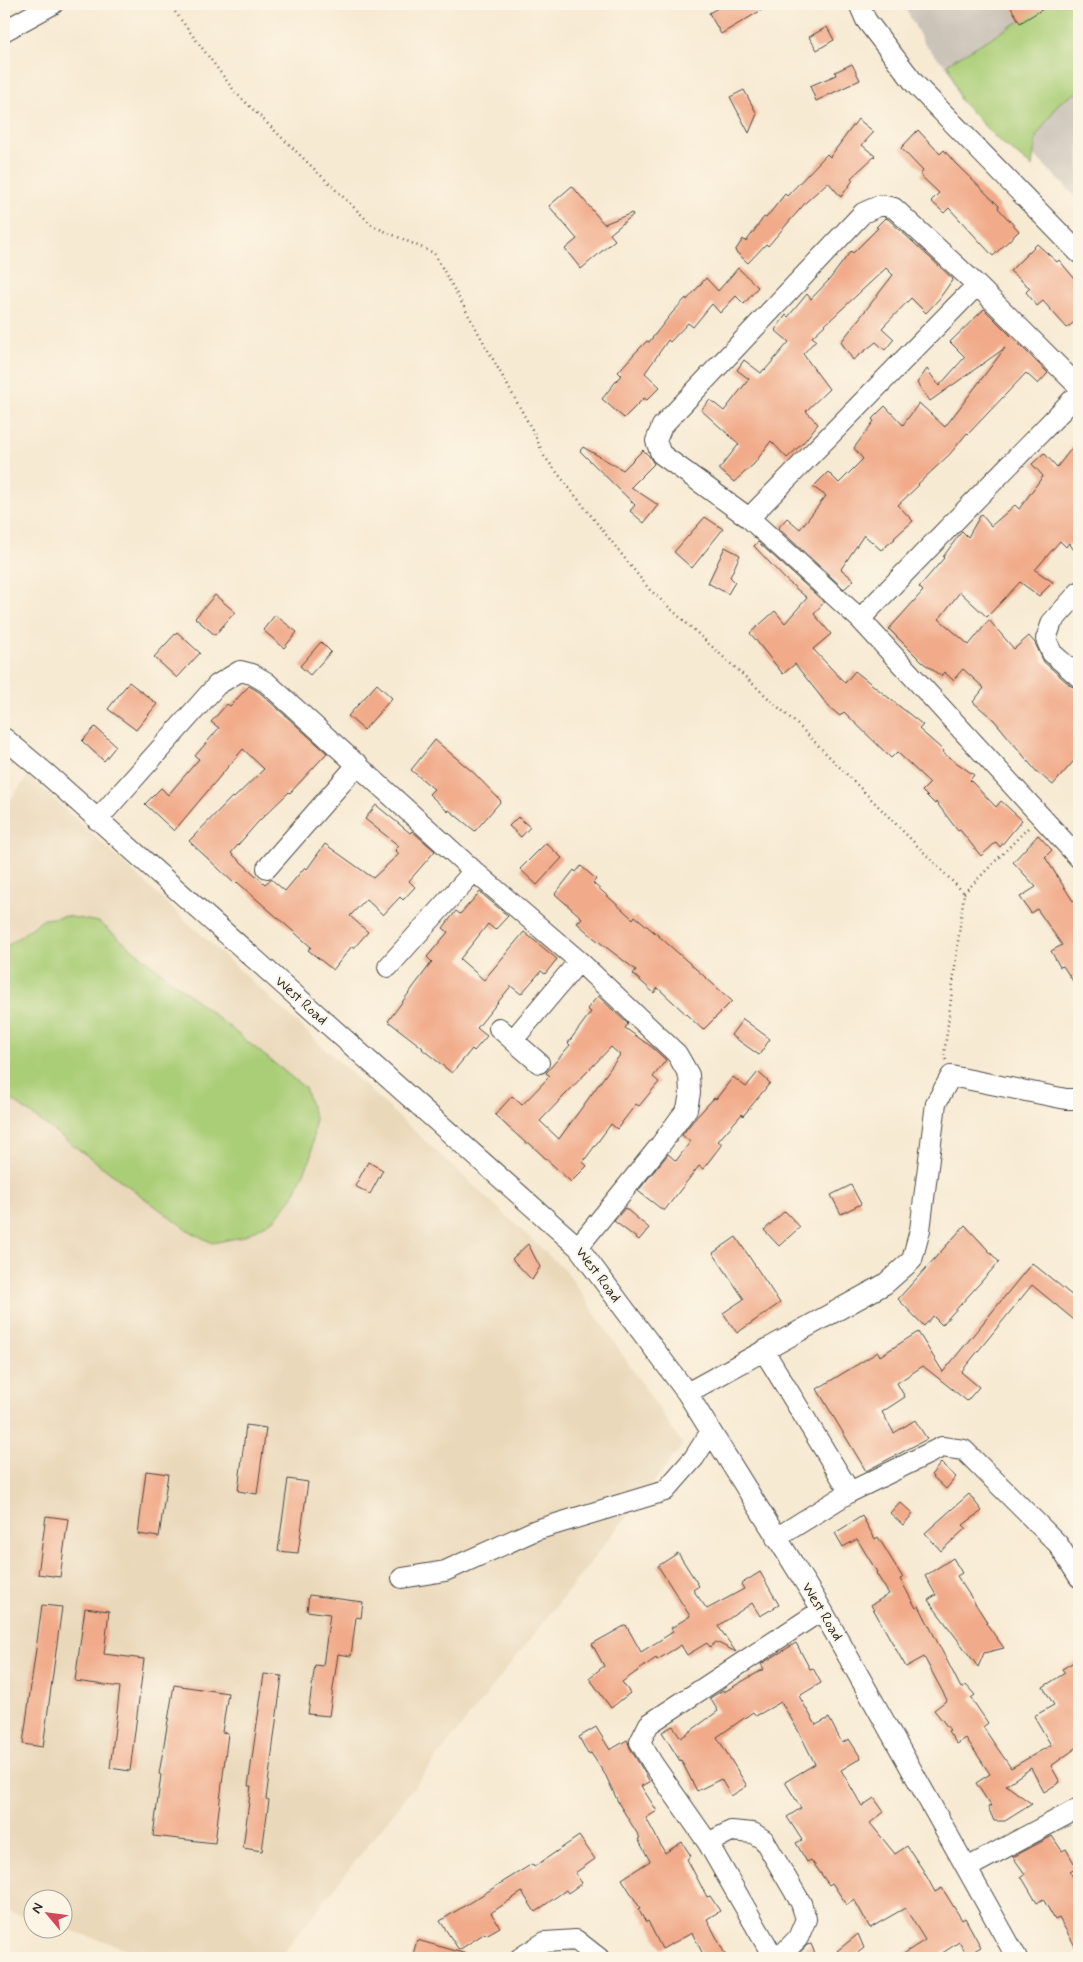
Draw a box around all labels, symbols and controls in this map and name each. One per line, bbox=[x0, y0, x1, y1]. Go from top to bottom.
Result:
street label: West Road bbox=[270, 972, 332, 1030]
street label: West Road bbox=[571, 1243, 625, 1307]
street label: West Road bbox=[797, 1579, 847, 1645]
north arrow bbox=[22, 1890, 72, 1940]
text: N bbox=[27, 1900, 48, 1917]

